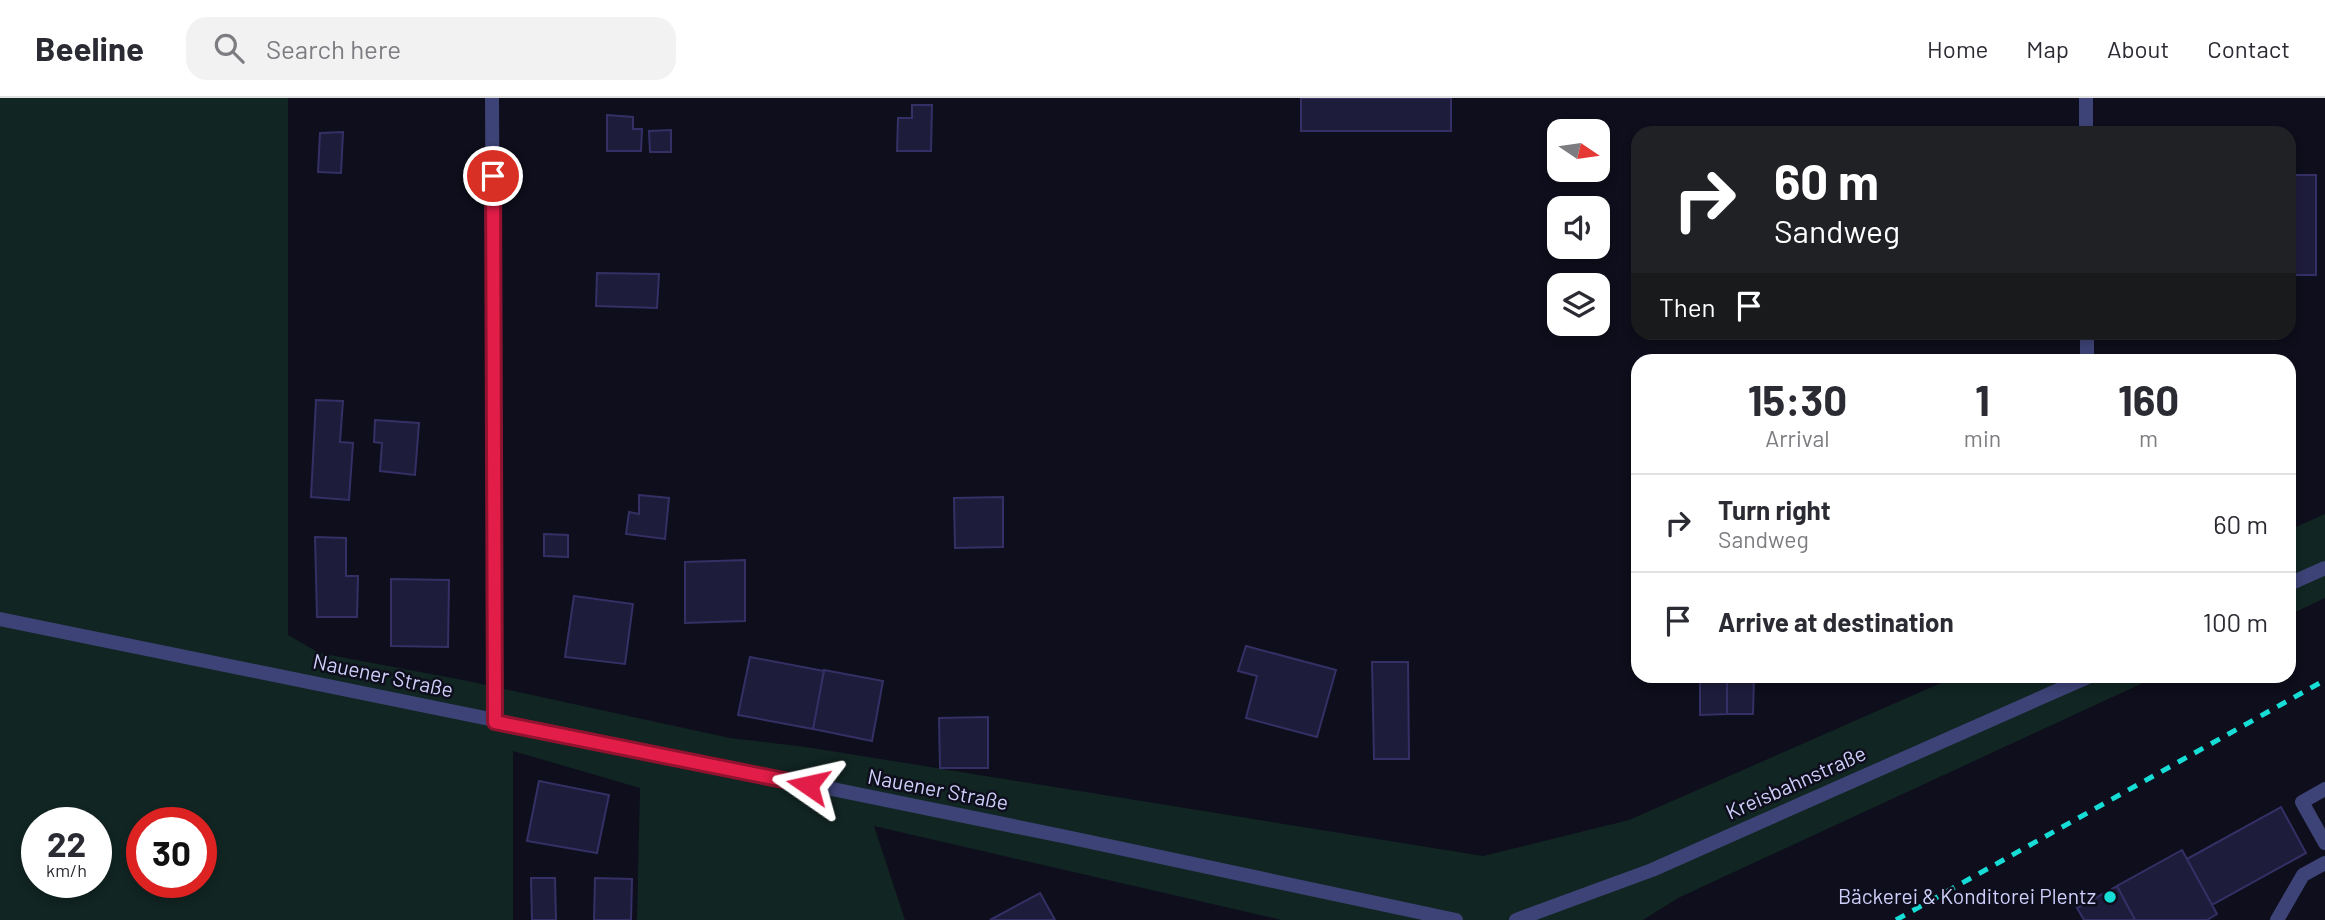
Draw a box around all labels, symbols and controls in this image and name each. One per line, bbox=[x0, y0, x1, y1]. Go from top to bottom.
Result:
search box bbox=[186, 17, 676, 80]
text: Beeline bbox=[35, 28, 144, 68]
icon: search bbox=[210, 29, 248, 67]
text: Search here bbox=[266, 33, 401, 64]
text: Home bbox=[1927, 34, 1988, 63]
text: Map bbox=[2026, 34, 2069, 63]
text: About bbox=[2107, 34, 2169, 63]
text: Contact bbox=[2207, 34, 2290, 63]
north arrow bbox=[1547, 119, 1610, 182]
map controls bbox=[1547, 119, 1610, 336]
pin bbox=[463, 146, 523, 206]
text: 60 m bbox=[1774, 151, 1879, 210]
icon: right bbox=[1659, 154, 1750, 245]
icon: arrive bbox=[474, 157, 512, 195]
button: sound bbox=[1547, 196, 1610, 259]
text: Sandweg bbox=[1774, 211, 1900, 249]
button: layers bbox=[1547, 273, 1610, 336]
icon: arrive bbox=[1730, 287, 1768, 325]
text: Then bbox=[1659, 291, 1716, 322]
text: 15:30 bbox=[1748, 374, 1847, 424]
text: 1 bbox=[1975, 374, 1990, 424]
text: 160 bbox=[2118, 374, 2179, 424]
text: Arrival bbox=[1765, 424, 1830, 452]
text: min bbox=[1964, 424, 2001, 452]
text: m bbox=[2139, 424, 2158, 452]
text: Turn right bbox=[1718, 494, 1831, 525]
icon: right bbox=[1659, 504, 1697, 542]
text: 60 m bbox=[2213, 508, 2268, 539]
text: Sandweg bbox=[1718, 525, 1809, 553]
icon: arrive bbox=[1659, 602, 1697, 640]
text: Arrive at destination bbox=[1718, 606, 1954, 637]
text: 100 m bbox=[2203, 606, 2268, 637]
street label: Nauener Straße bbox=[311, 647, 456, 702]
street label: Kreisbahnstraße bbox=[1721, 740, 1869, 824]
position arrow bbox=[771, 748, 845, 822]
street label: Nauener Straße bbox=[866, 763, 1011, 814]
speed limit sign: 30 bbox=[126, 807, 217, 898]
text: 22 bbox=[47, 822, 86, 864]
text: km/h bbox=[46, 859, 87, 881]
place label: Bäckerei & Konditorei Plentz bbox=[1838, 883, 2096, 908]
marker: Bäckerei & Konditorei Plentz bbox=[2102, 889, 2118, 905]

